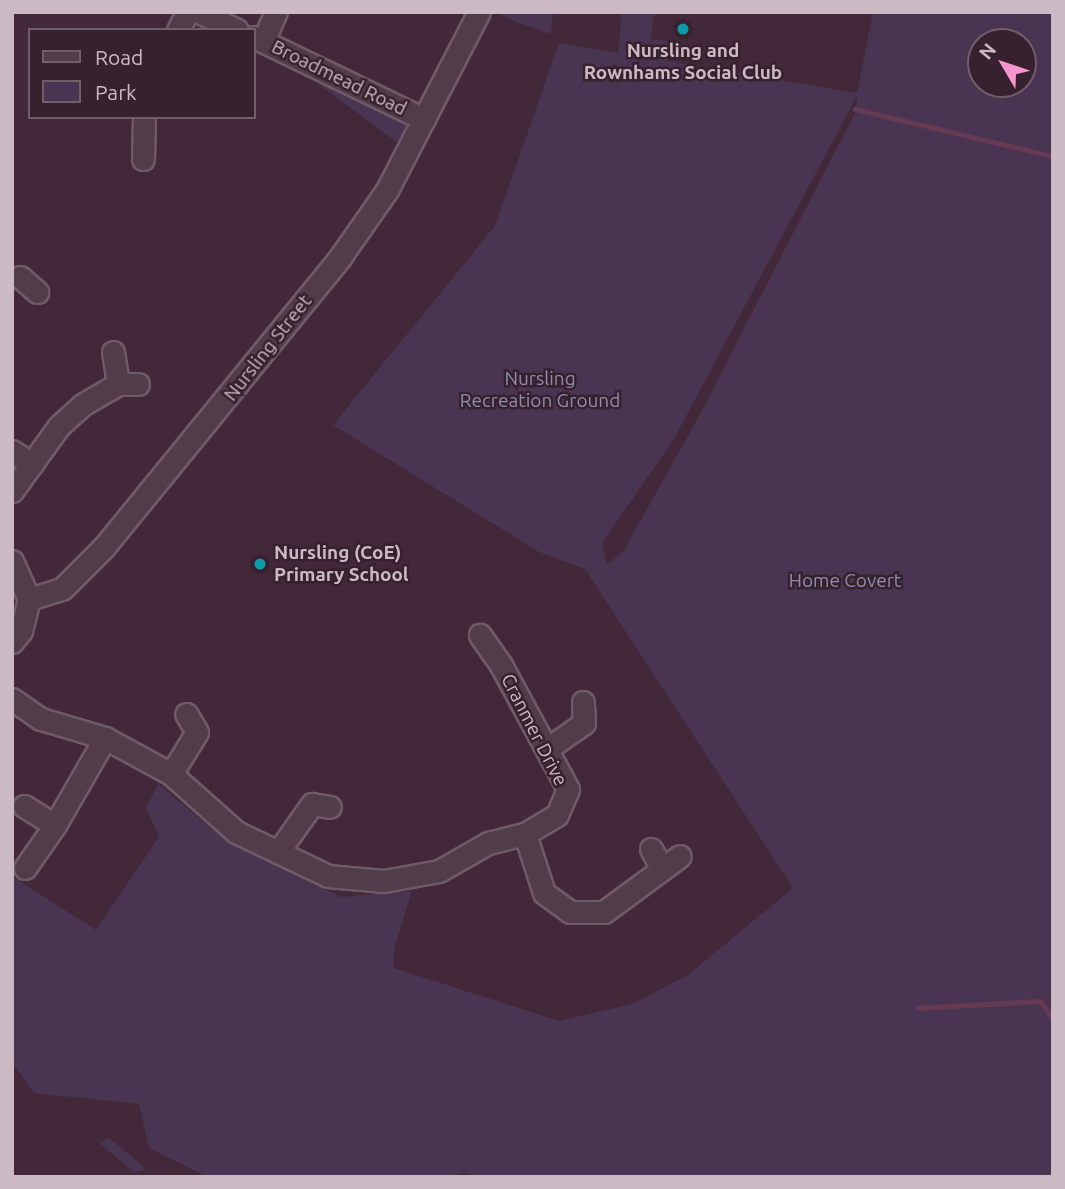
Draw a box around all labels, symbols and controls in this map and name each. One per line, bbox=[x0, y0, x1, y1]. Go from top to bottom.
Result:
marker: Nursling and Rownhams Social Club bbox=[675, 21, 691, 37]
legend bbox=[28, 28, 256, 119]
north arrow bbox=[967, 28, 1037, 98]
street label: Broadmead Road bbox=[268, 35, 410, 121]
text: N bbox=[974, 39, 1000, 63]
place label: Nursling and Rownhams Social Club bbox=[584, 40, 782, 84]
text: Road bbox=[95, 45, 143, 69]
text: Park bbox=[95, 80, 137, 104]
street label: Nursling Street bbox=[219, 290, 317, 406]
park label: Nursling Recreation Ground bbox=[460, 368, 620, 412]
place label: Nursling (CoE) Primary School bbox=[274, 542, 409, 586]
marker: Nursling (CoE) Primary School bbox=[252, 556, 268, 572]
park label: Home Covert bbox=[789, 570, 901, 592]
street label: Cranmer Drive bbox=[496, 670, 572, 790]

